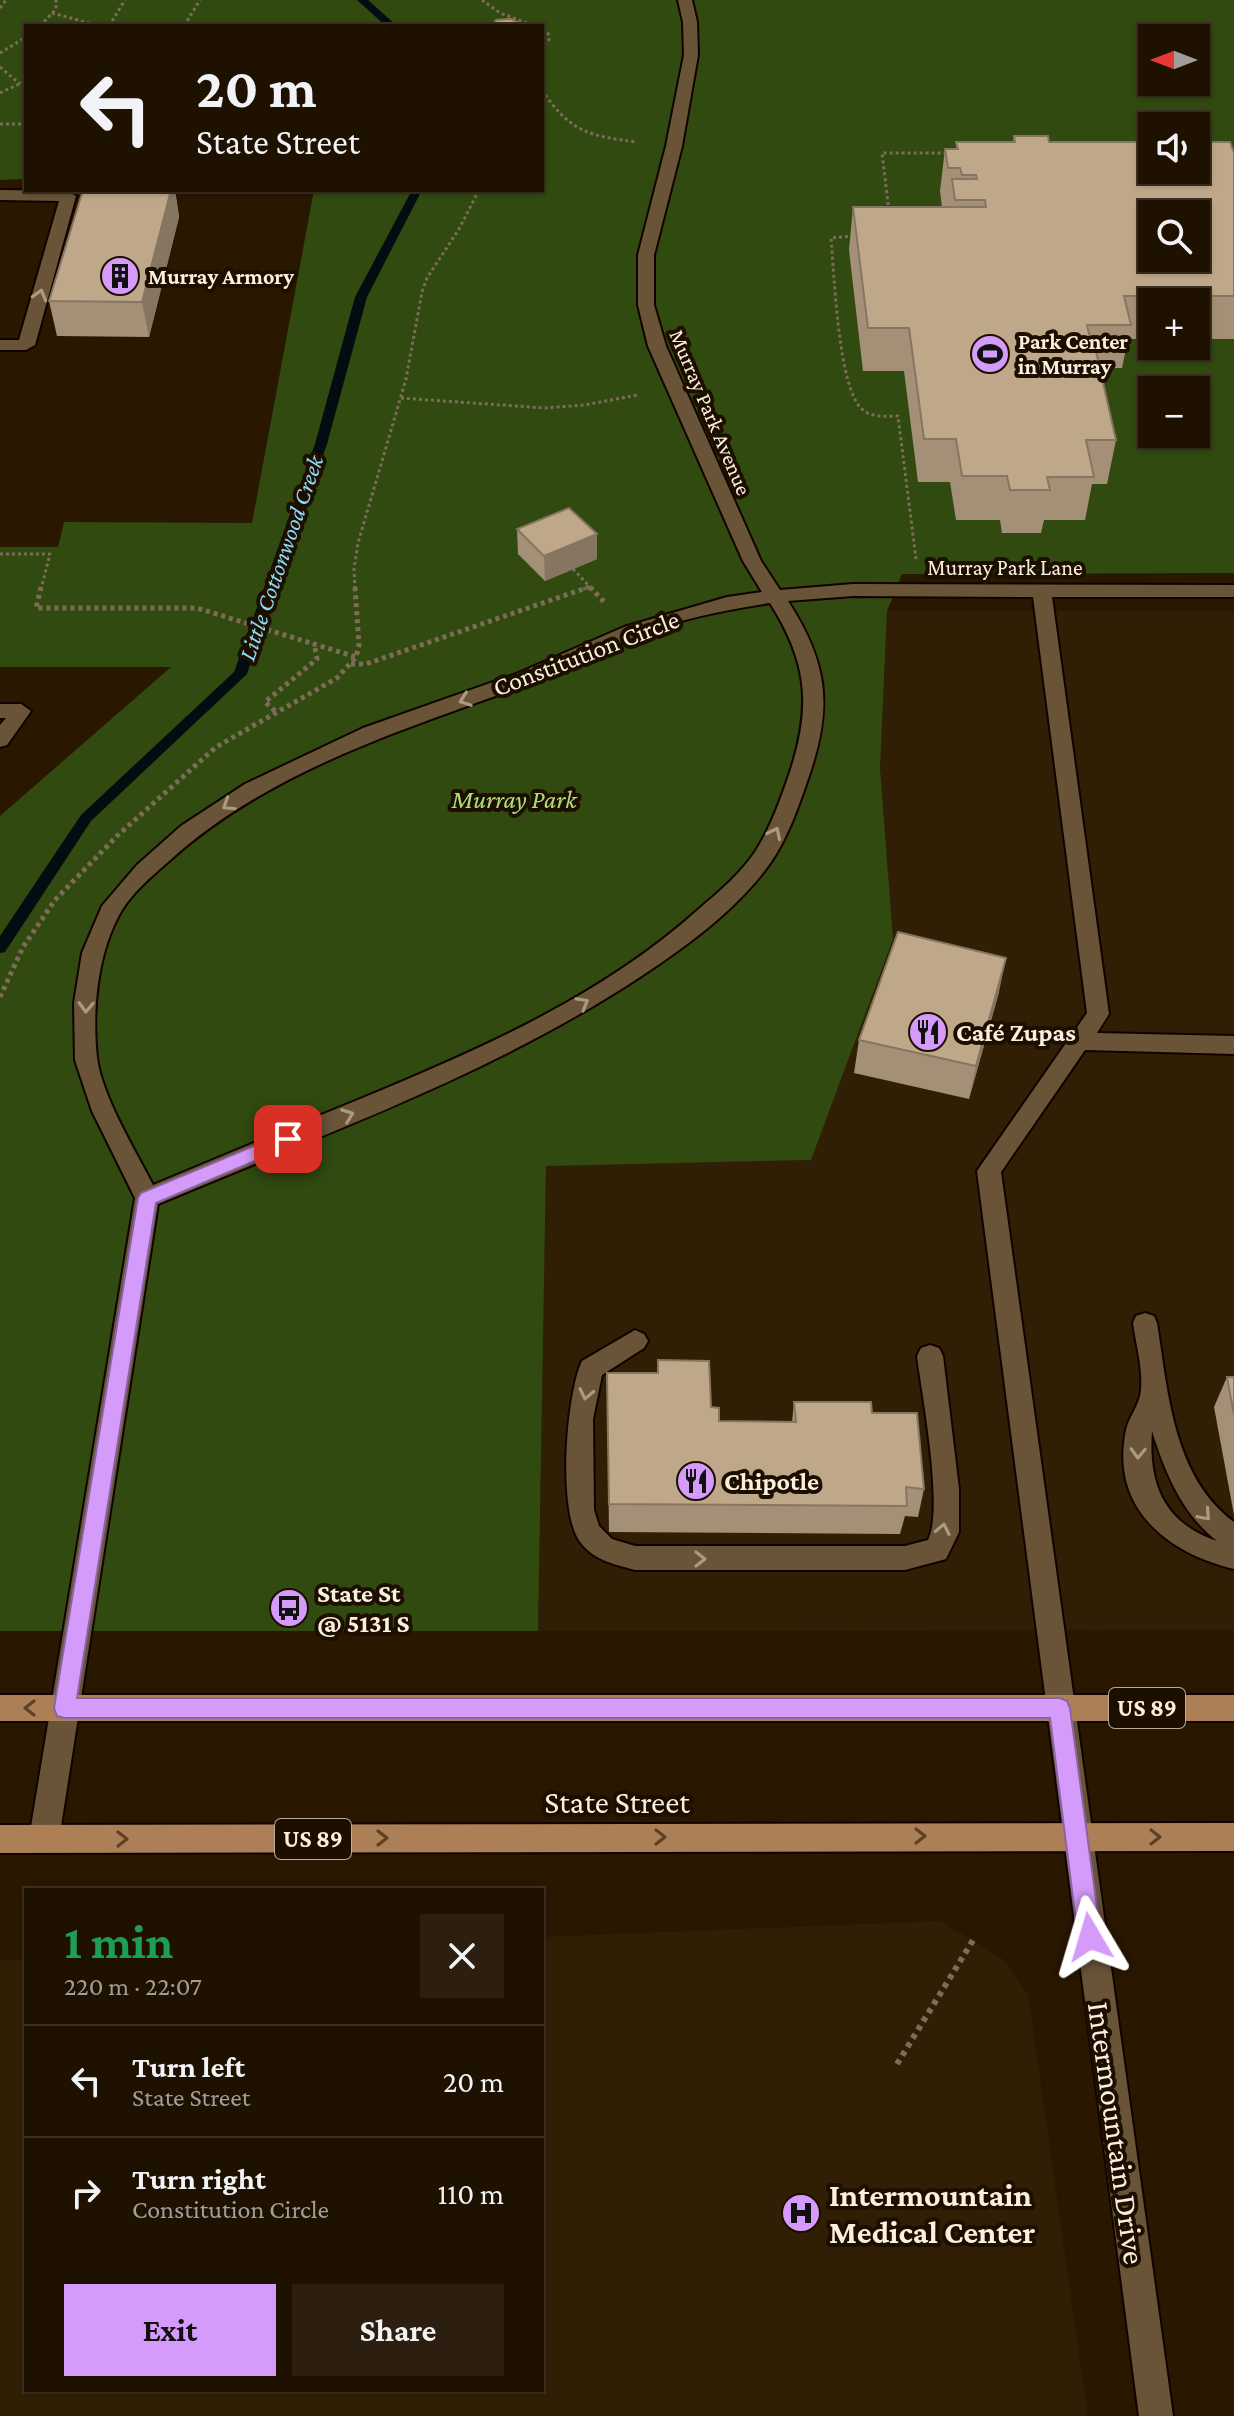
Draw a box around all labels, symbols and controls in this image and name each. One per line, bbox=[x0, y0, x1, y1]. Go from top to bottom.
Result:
north arrow bbox=[1138, 24, 1210, 96]
map controls bbox=[1138, 24, 1210, 448]
icon: left bbox=[64, 56, 168, 160]
text: 20 m bbox=[196, 57, 317, 119]
button: sound bbox=[1138, 112, 1210, 184]
text: State Street bbox=[196, 122, 360, 162]
button: search bbox=[1138, 200, 1210, 272]
building icon: Murray Armory bbox=[99, 255, 141, 297]
place label: Murray Armory bbox=[148, 264, 294, 289]
button: + bbox=[1138, 288, 1210, 360]
one-way arrow bbox=[31, 289, 47, 303]
street label: Murray Park Avenue bbox=[664, 326, 757, 499]
place label: Park Center in Murray bbox=[1018, 329, 1128, 379]
sports icon: Park Center in Murray bbox=[969, 333, 1011, 375]
button: − bbox=[1138, 376, 1210, 448]
water label: Little Cottonwood Creek bbox=[233, 450, 329, 664]
street label: Murray Park Lane bbox=[927, 555, 1083, 580]
street label: Constitution Circle bbox=[489, 605, 683, 702]
one-way arrow bbox=[459, 690, 473, 707]
park label: Murray Park bbox=[450, 785, 578, 814]
one-way arrow bbox=[222, 796, 236, 811]
one-way arrow bbox=[765, 827, 781, 841]
one-way arrow bbox=[574, 997, 588, 1013]
one-way arrow bbox=[77, 1001, 94, 1014]
restaurant icon: Café Zupas bbox=[907, 1011, 949, 1053]
place label: Café Zupas bbox=[956, 1018, 1076, 1047]
pin bbox=[254, 1105, 322, 1173]
one-way arrow bbox=[340, 1108, 354, 1125]
icon: arrive bbox=[266, 1117, 310, 1161]
one-way arrow bbox=[578, 1387, 595, 1401]
one-way arrow bbox=[1130, 1448, 1147, 1460]
restaurant icon: Chipotle bbox=[675, 1460, 717, 1502]
place label: Chipotle bbox=[724, 1467, 819, 1496]
one-way arrow bbox=[1195, 1506, 1210, 1521]
one-way arrow bbox=[934, 1523, 951, 1537]
one-way arrow bbox=[694, 1550, 707, 1568]
place label: State St @ 5131 S bbox=[317, 1579, 410, 1638]
bus stop icon: State St @ 5131 S bbox=[268, 1587, 310, 1629]
road number: US 89 bbox=[1109, 1688, 1185, 1728]
one-way arrow bbox=[23, 1699, 36, 1717]
street label: State Street bbox=[544, 1784, 690, 1820]
road number: US 89 bbox=[275, 1819, 351, 1859]
one-way arrow bbox=[914, 1827, 927, 1845]
one-way arrow bbox=[654, 1828, 667, 1846]
one-way arrow bbox=[1149, 1828, 1162, 1845]
one-way arrow bbox=[376, 1829, 389, 1847]
one-way arrow bbox=[116, 1830, 129, 1848]
position arrow bbox=[1048, 1895, 1132, 1979]
button: close bbox=[420, 1914, 504, 1998]
text: 1 min bbox=[64, 1915, 173, 1968]
text: 220 m · 22:07 bbox=[64, 1972, 202, 2001]
street label: Intermountain Drive bbox=[1081, 1999, 1153, 2267]
text: Turn left bbox=[132, 2050, 245, 2083]
icon: left bbox=[64, 2059, 108, 2103]
text: 20 m bbox=[443, 2065, 504, 2098]
text: State Street bbox=[132, 2083, 250, 2112]
text: Turn right bbox=[132, 2162, 266, 2195]
icon: right bbox=[64, 2171, 108, 2215]
text: 110 m bbox=[437, 2177, 504, 2210]
place label: Intermountain Medical Center bbox=[829, 2177, 1035, 2250]
hospital icon: Intermountain Medical Center bbox=[780, 2192, 822, 2234]
text: Constitution Circle bbox=[132, 2195, 329, 2224]
button: Exit bbox=[64, 2284, 276, 2376]
button: Share bbox=[292, 2284, 504, 2376]

